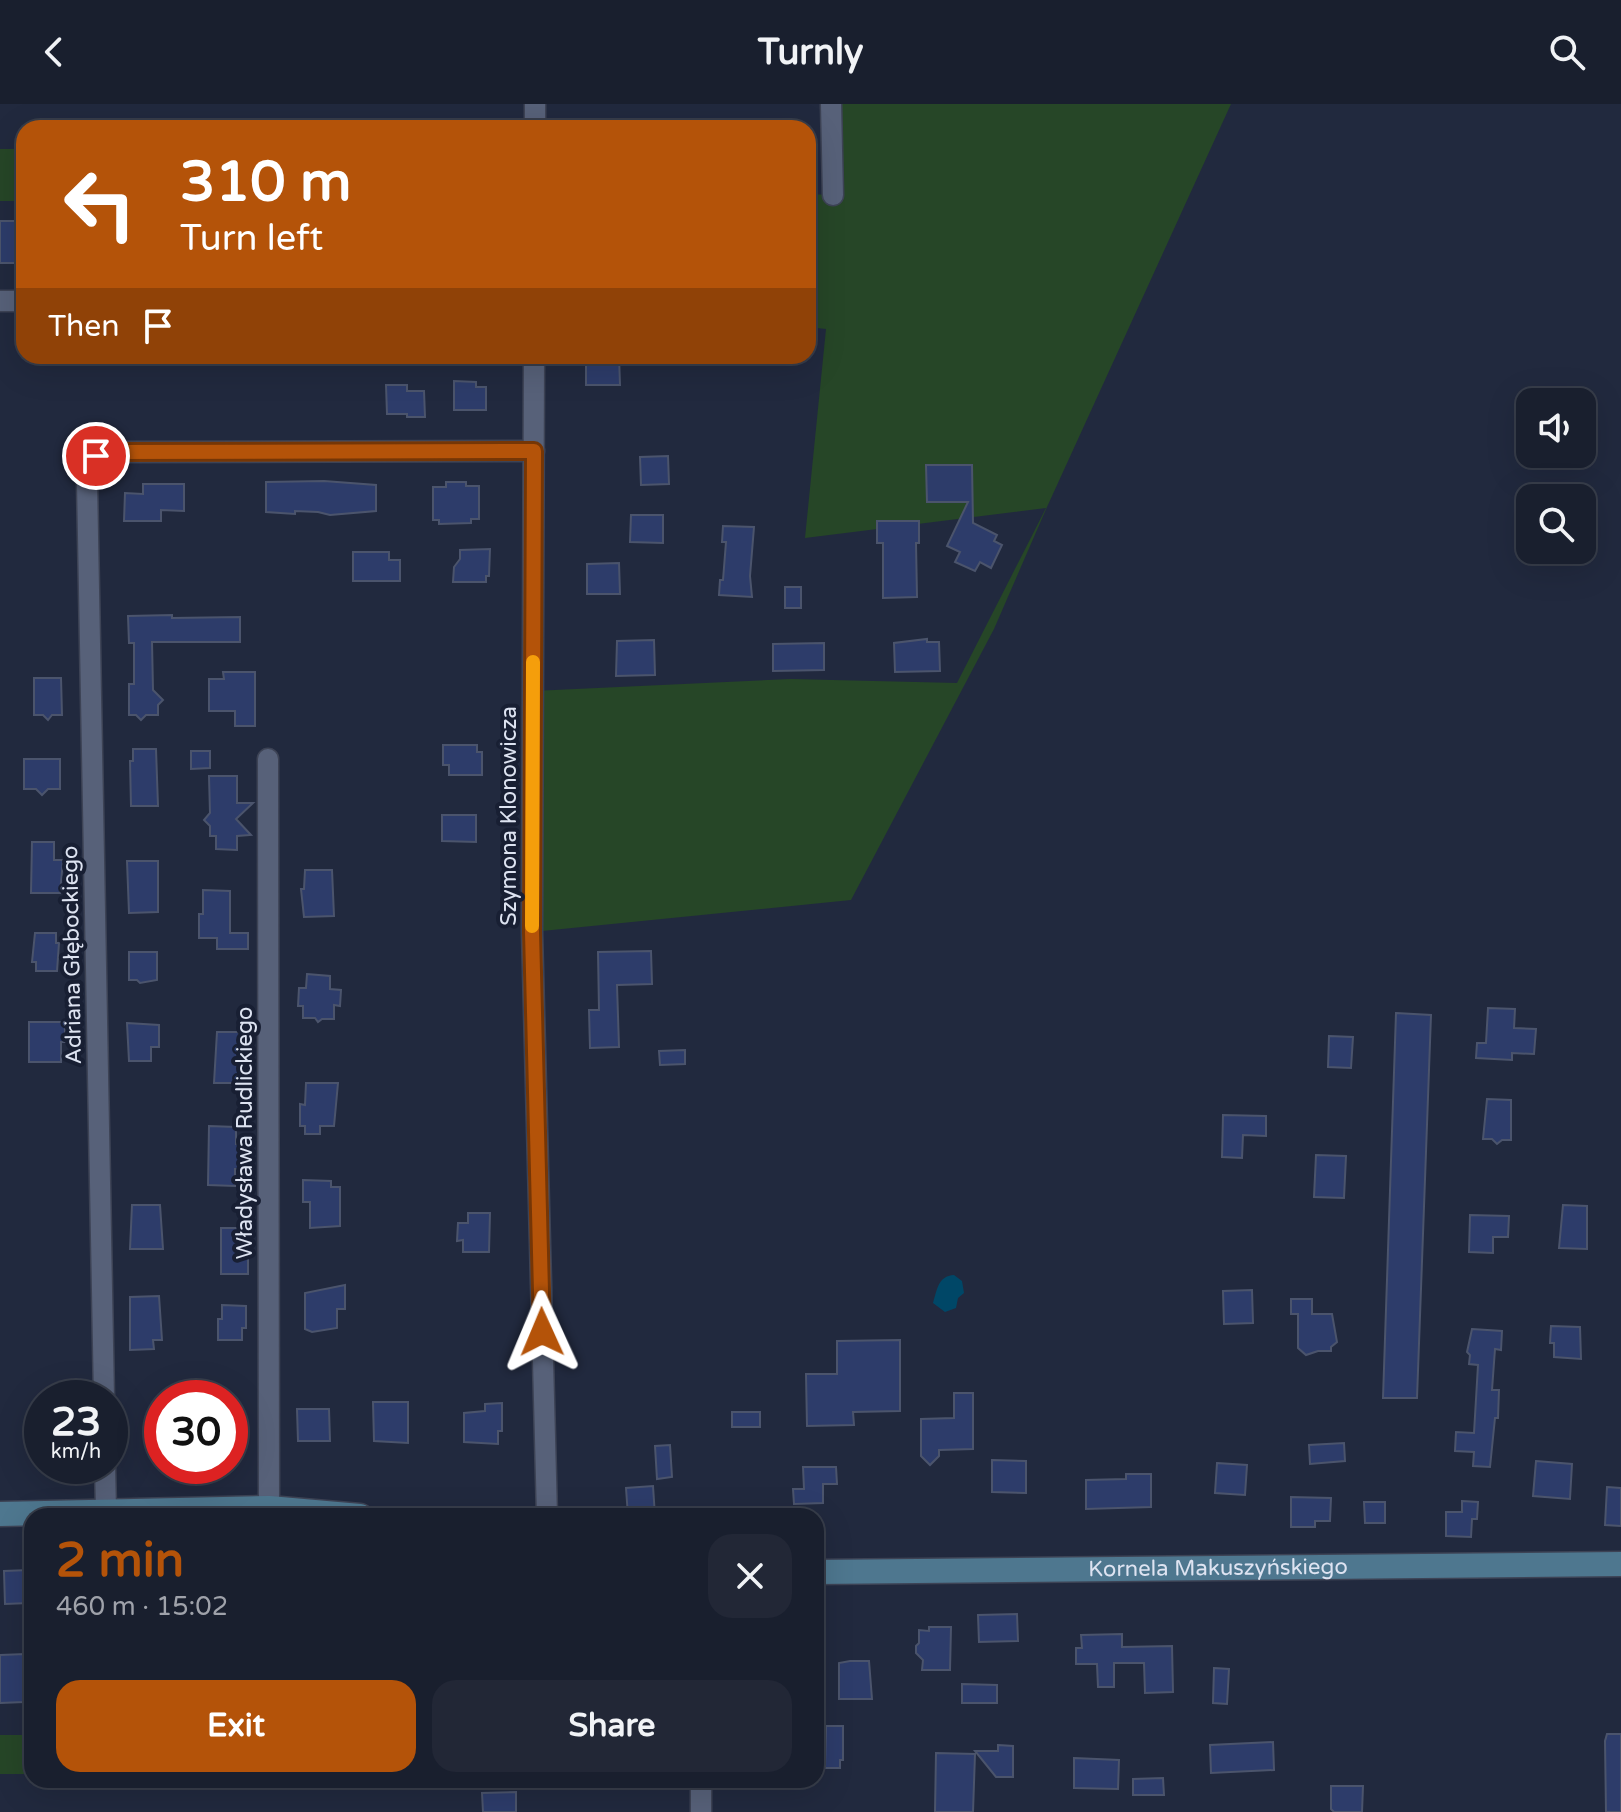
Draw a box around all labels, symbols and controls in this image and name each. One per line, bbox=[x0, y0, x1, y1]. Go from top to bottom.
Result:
icon: back bbox=[32, 30, 76, 74]
icon: search bbox=[1545, 30, 1589, 74]
text: Turnly bbox=[758, 31, 863, 74]
text: 310 m bbox=[180, 149, 351, 216]
icon: left bbox=[48, 152, 152, 256]
text: Turn left bbox=[180, 217, 323, 260]
icon: arrive bbox=[136, 304, 180, 348]
text: Then bbox=[48, 308, 120, 345]
map controls bbox=[1516, 388, 1596, 564]
button: sound bbox=[1516, 388, 1596, 468]
pin bbox=[62, 422, 130, 490]
icon: arrive bbox=[74, 434, 118, 478]
button: search bbox=[1516, 484, 1596, 564]
street label: Szymona Klonowicza bbox=[496, 706, 522, 926]
street label: Adriana Głębockiego bbox=[57, 845, 87, 1065]
street label: Władysława Rudlickiego bbox=[232, 1007, 258, 1259]
position arrow bbox=[500, 1290, 584, 1374]
speed limit sign: 30 bbox=[144, 1380, 248, 1484]
text: 23 bbox=[51, 1398, 101, 1446]
text: km/h bbox=[51, 1440, 101, 1464]
text: 2 min bbox=[56, 1532, 184, 1590]
button: close bbox=[708, 1534, 792, 1618]
street label: Kornela Makuszyńskiego bbox=[1088, 1554, 1348, 1582]
text: 460 m · 15:02 bbox=[56, 1591, 228, 1622]
button: Exit bbox=[56, 1680, 416, 1772]
button: Share bbox=[432, 1680, 792, 1772]

